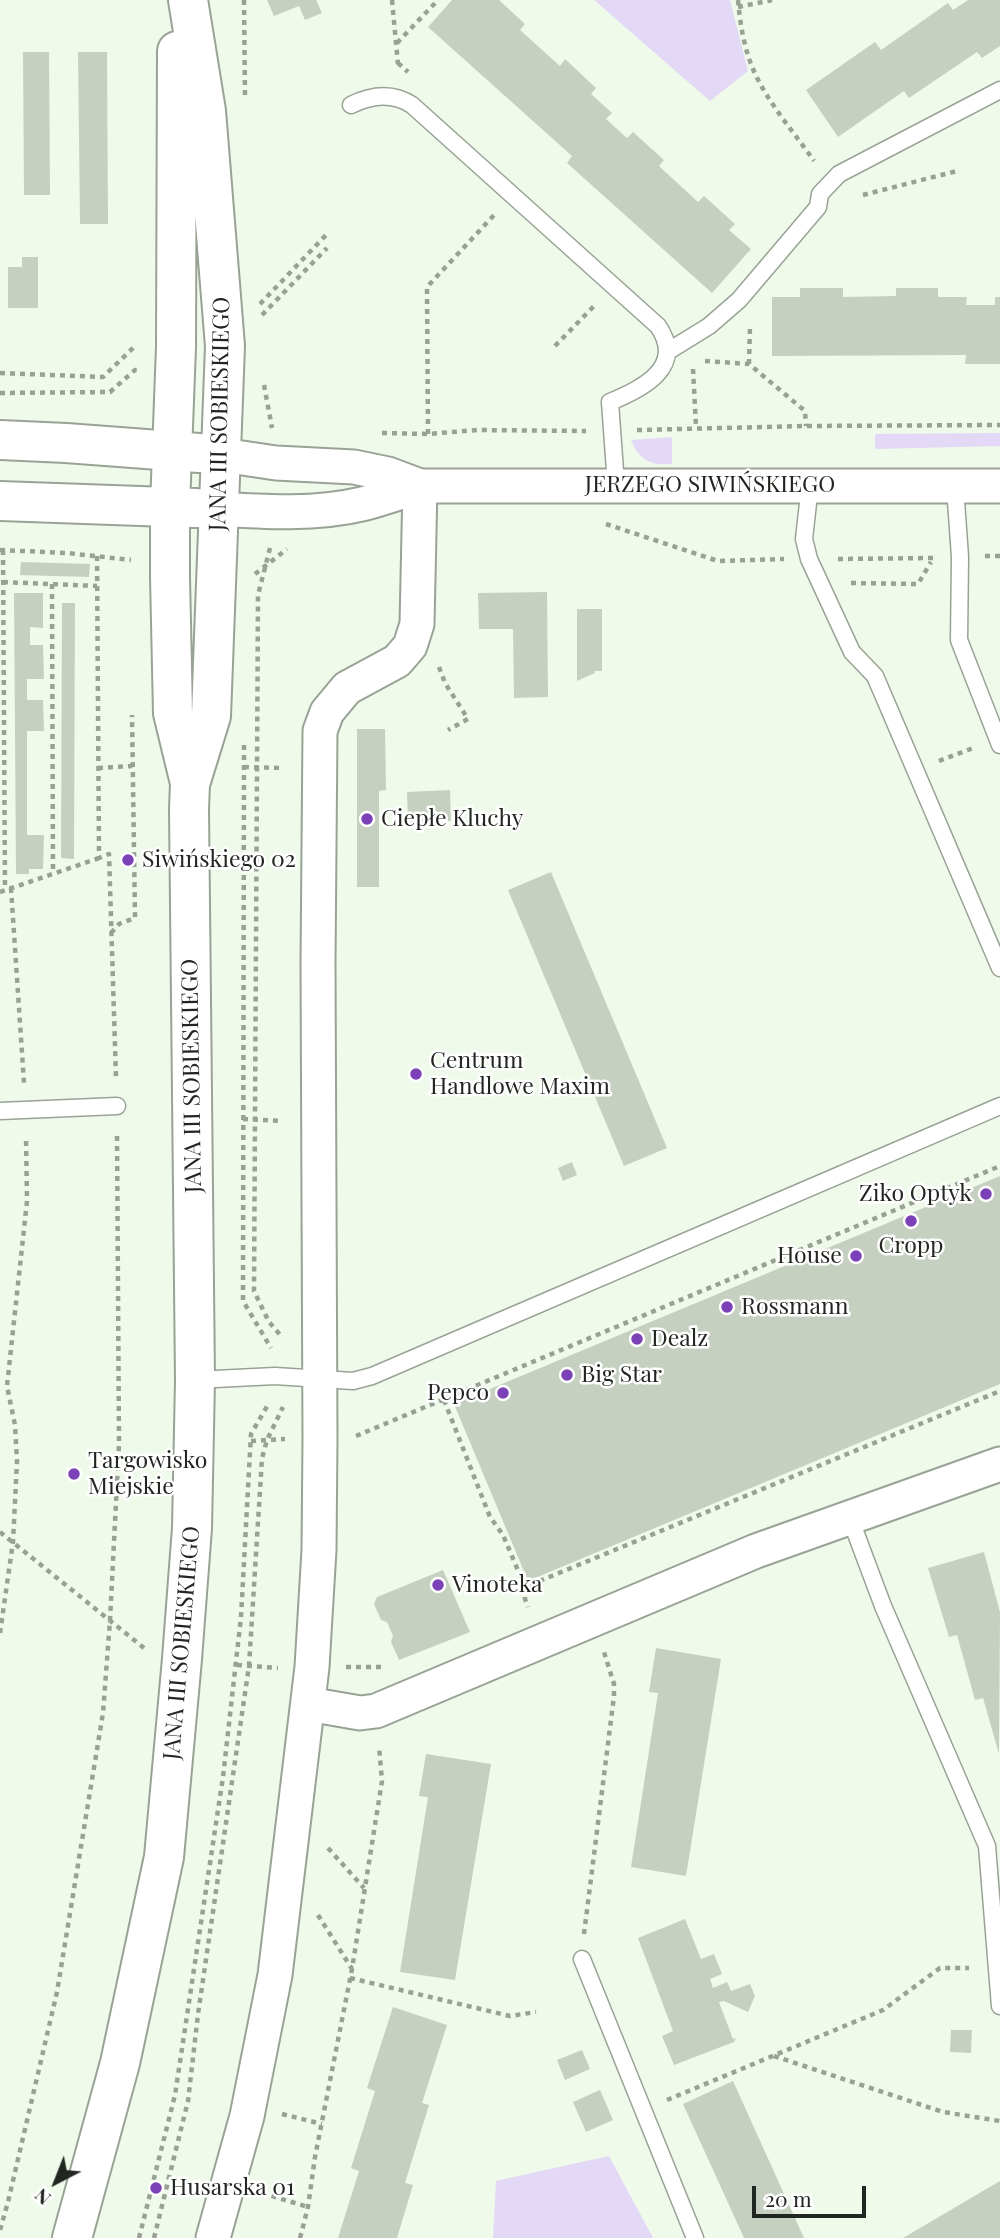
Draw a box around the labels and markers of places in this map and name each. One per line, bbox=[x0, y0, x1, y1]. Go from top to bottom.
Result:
place label: Ciepłe Kluchy bbox=[381, 805, 523, 833]
marker: Ciepłe Kluchy bbox=[359, 811, 375, 827]
place label: Siwińskiego 02 bbox=[142, 846, 296, 874]
marker: Siwińskiego 02 bbox=[120, 852, 136, 868]
place label: Centrum Handlowe Maxim bbox=[430, 1047, 610, 1101]
marker: Centrum Handlowe Maxim bbox=[408, 1066, 424, 1082]
place label: Ziko Optyk bbox=[859, 1180, 972, 1208]
marker: Ziko Optyk bbox=[978, 1186, 994, 1202]
marker: Cropp bbox=[903, 1213, 919, 1229]
place label: Cropp bbox=[879, 1232, 943, 1260]
place label: House bbox=[777, 1242, 842, 1270]
marker: House bbox=[848, 1248, 864, 1264]
place label: Rossmann bbox=[741, 1293, 848, 1321]
marker: Rossmann bbox=[719, 1299, 735, 1315]
place label: Dealz bbox=[651, 1325, 708, 1353]
marker: Dealz bbox=[629, 1331, 645, 1347]
place label: Big Star bbox=[581, 1361, 662, 1389]
marker: Big Star bbox=[559, 1367, 575, 1383]
place label: Pepco bbox=[427, 1379, 489, 1407]
marker: Pepco bbox=[495, 1385, 511, 1401]
place label: Targowisko Miejskie bbox=[88, 1447, 207, 1501]
marker: Targowisko Miejskie bbox=[66, 1466, 82, 1482]
place label: Vinoteka bbox=[452, 1571, 543, 1599]
marker: Vinoteka bbox=[430, 1577, 446, 1593]
place label: Husarska 01 bbox=[170, 2174, 295, 2202]
marker: Husarska 01 bbox=[148, 2180, 164, 2196]

